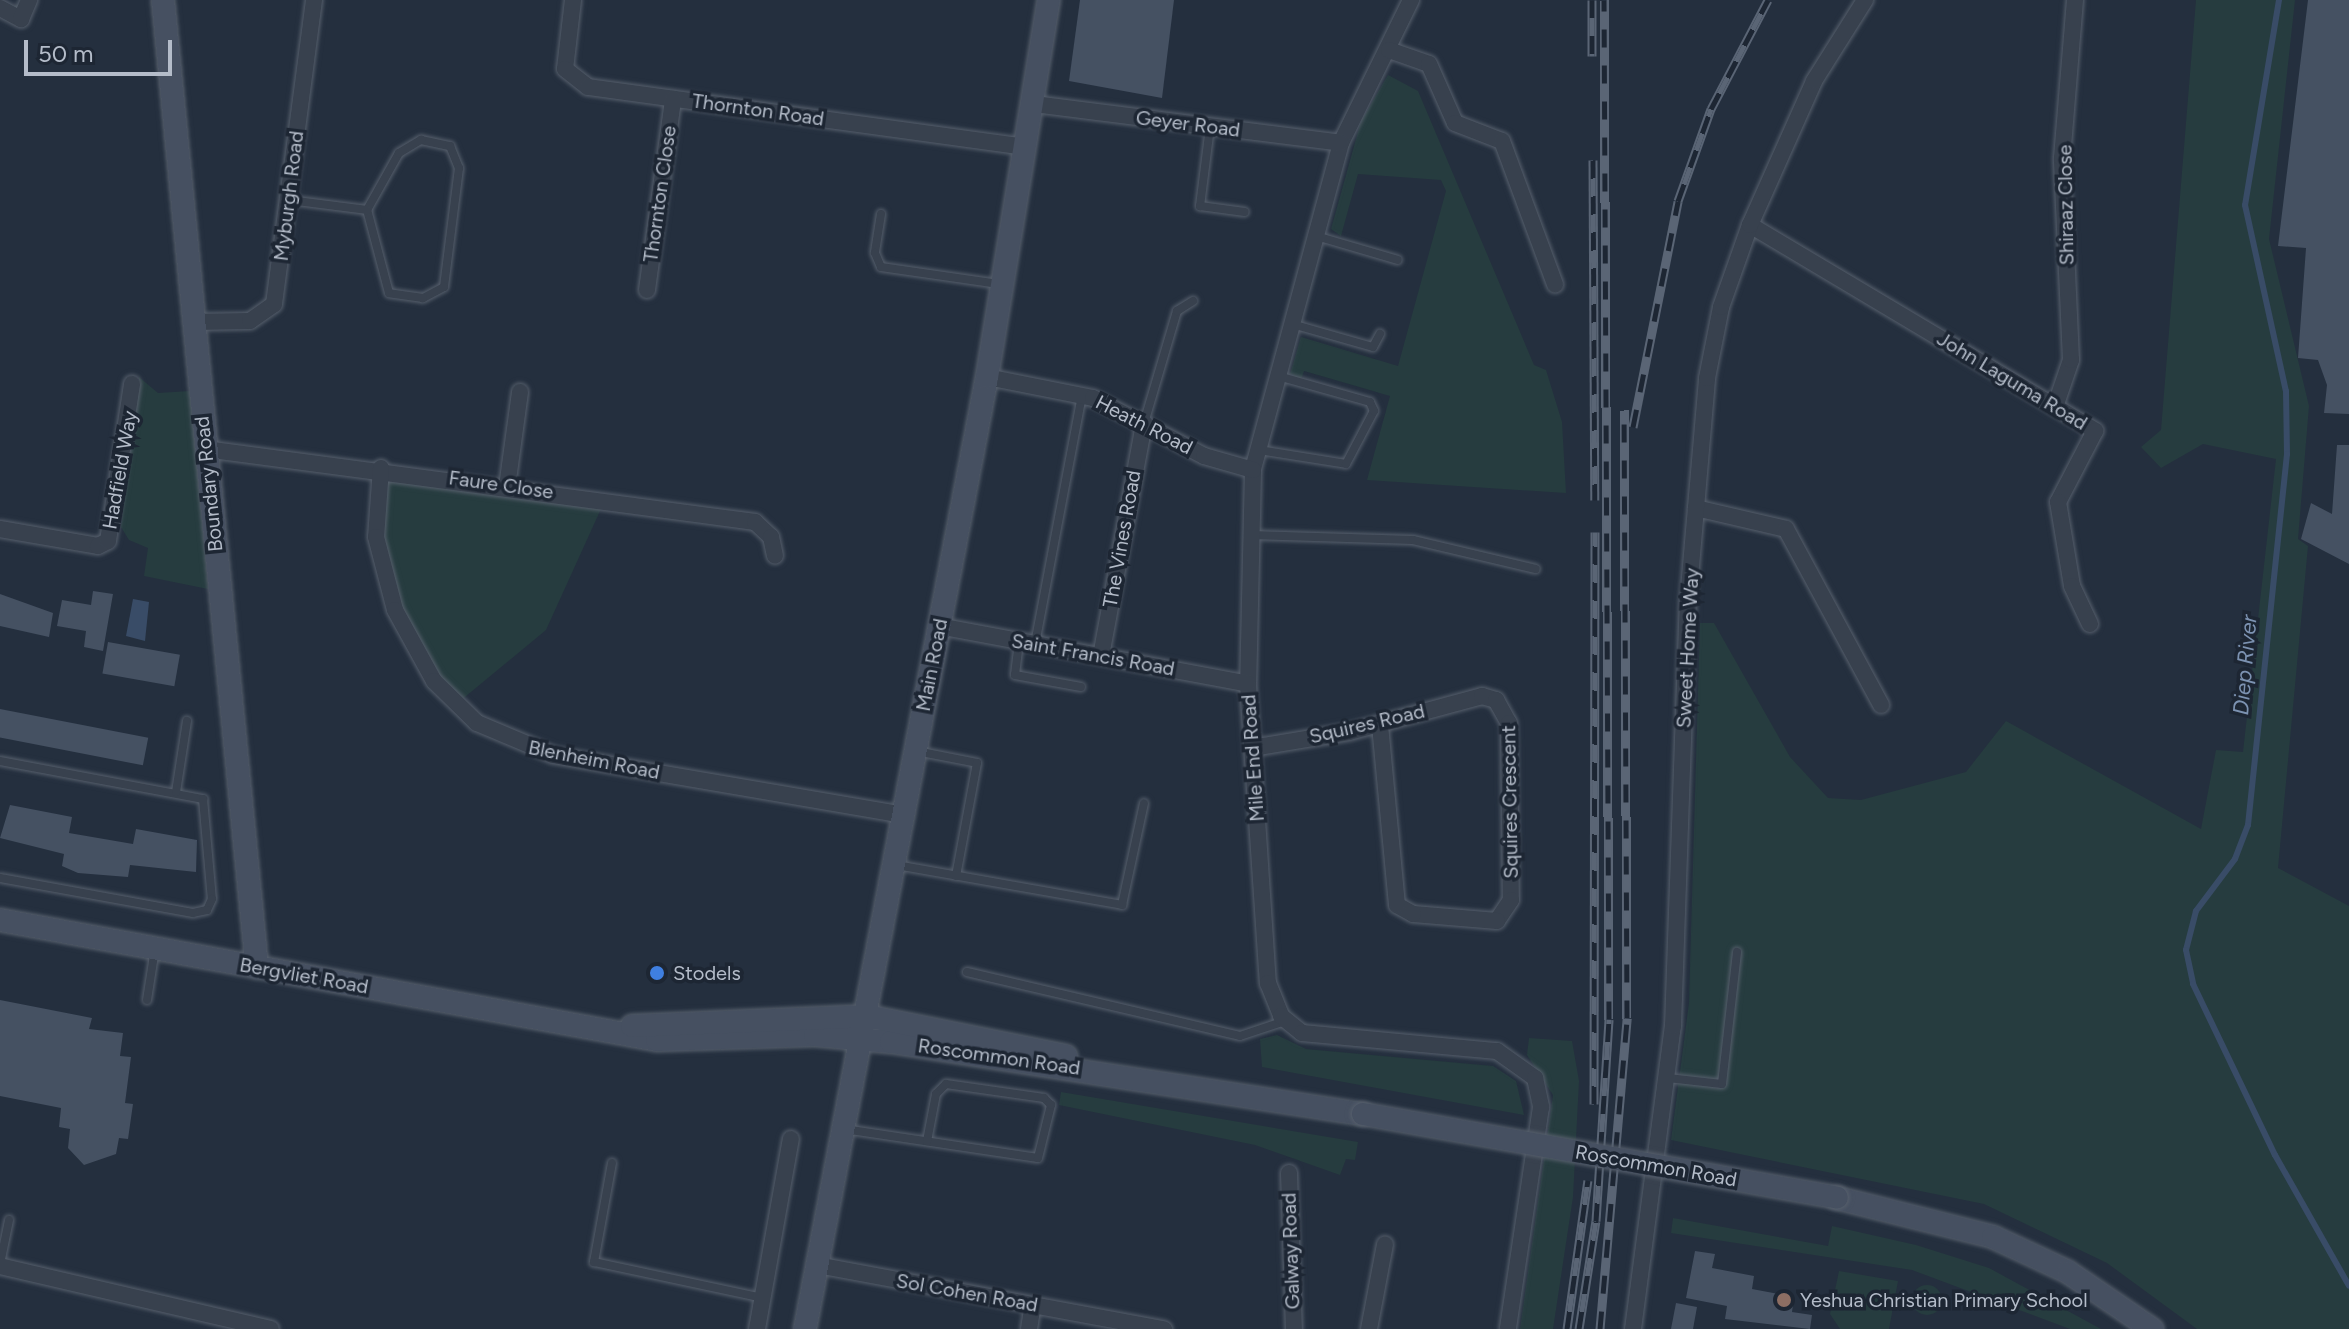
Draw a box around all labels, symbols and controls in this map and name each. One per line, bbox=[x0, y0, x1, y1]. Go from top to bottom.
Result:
scale bar bbox=[28, 24, 176, 74]
text: 50 m bbox=[38, 39, 94, 68]
street label: Thornton Road bbox=[690, 89, 826, 131]
street label: Geyer Road bbox=[1135, 106, 1241, 142]
street label: Thornton Close bbox=[639, 124, 681, 264]
street label: Myburgh Road bbox=[269, 130, 309, 262]
street label: Shiraaz Close bbox=[2053, 144, 2079, 266]
street label: John Laguma Road bbox=[1933, 327, 2091, 435]
street label: Heath Road bbox=[1091, 390, 1197, 460]
street label: Hadfield Way bbox=[98, 409, 142, 531]
street label: Boundary Road bbox=[190, 415, 228, 553]
street label: Faure Close bbox=[447, 466, 555, 504]
street label: The Vines Road bbox=[1098, 469, 1146, 609]
street label: Sweet Home Way bbox=[1672, 567, 1704, 729]
water label: Diep River bbox=[2227, 614, 2263, 716]
street label: Main Road bbox=[911, 617, 953, 713]
street label: Saint Francis Road bbox=[1010, 629, 1176, 681]
street label: Mile End Road bbox=[1237, 694, 1269, 822]
street label: Squires Road bbox=[1307, 699, 1427, 749]
street label: Squires Crescent bbox=[1497, 725, 1523, 879]
street label: Blenheim Road bbox=[526, 735, 662, 785]
street label: Bergvliet Road bbox=[238, 953, 370, 999]
place label: Stodels bbox=[673, 961, 741, 985]
marker: Stodels bbox=[648, 964, 666, 982]
street label: Roscommon Road bbox=[916, 1034, 1082, 1080]
street label: Roscommon Road bbox=[1573, 1140, 1739, 1192]
street label: Galway Road bbox=[1277, 1192, 1305, 1310]
street label: Sol Cohen Road bbox=[894, 1269, 1040, 1317]
place label: Yeshua Christian Primary School bbox=[1800, 1288, 2088, 1312]
marker: Yeshua Christian Primary School bbox=[1775, 1291, 1793, 1309]

